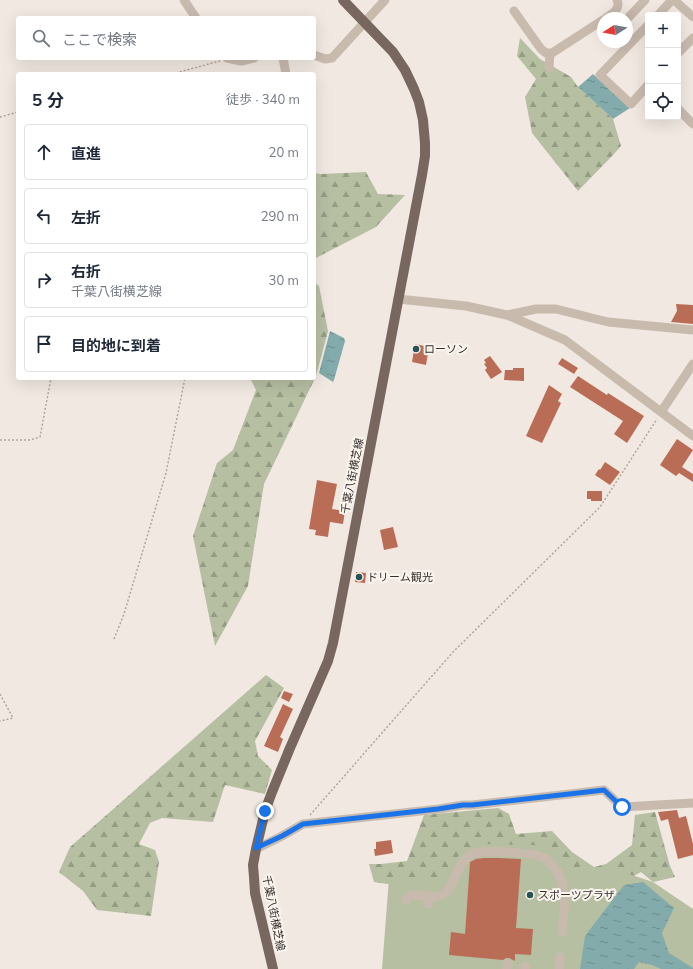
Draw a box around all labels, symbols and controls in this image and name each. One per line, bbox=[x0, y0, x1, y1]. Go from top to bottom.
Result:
north arrow bbox=[597, 12, 633, 48]
map controls bbox=[645, 12, 681, 120]
button: + bbox=[645, 12, 681, 48]
search box bbox=[16, 16, 316, 60]
icon: search bbox=[30, 27, 52, 49]
text: ここで検索 bbox=[62, 30, 137, 49]
button: − bbox=[645, 48, 681, 84]
button: locate bbox=[645, 84, 681, 120]
text: 5 分 bbox=[32, 89, 64, 110]
text: 徒歩 · 340 m bbox=[226, 91, 300, 107]
icon: ahead bbox=[33, 141, 55, 163]
text: 直進 bbox=[71, 144, 101, 163]
text: 20 m bbox=[269, 144, 299, 160]
icon: left bbox=[33, 205, 55, 227]
text: 左折 bbox=[71, 208, 101, 227]
text: 290 m bbox=[261, 208, 299, 224]
text: 右折 bbox=[71, 262, 101, 281]
icon: right bbox=[33, 269, 55, 291]
text: 30 m bbox=[269, 272, 299, 288]
text: 千葉八街横芝線 bbox=[71, 283, 162, 299]
icon: arrive bbox=[33, 333, 55, 355]
text: 目的地に到着 bbox=[71, 336, 161, 355]
place label: ローソン bbox=[424, 342, 468, 356]
marker: ローソン bbox=[411, 344, 421, 354]
street label: 千葉八街横芝線 bbox=[338, 437, 366, 515]
place label: ドリーム観光 bbox=[367, 570, 433, 584]
marker: ドリーム観光 bbox=[354, 572, 364, 582]
route start bbox=[613, 798, 631, 816]
route end bbox=[256, 802, 274, 820]
street label: 千葉八街横芝線 bbox=[260, 874, 288, 952]
place label: スポーツプラザ bbox=[538, 888, 615, 902]
marker: スポーツプラザ bbox=[525, 890, 535, 900]

